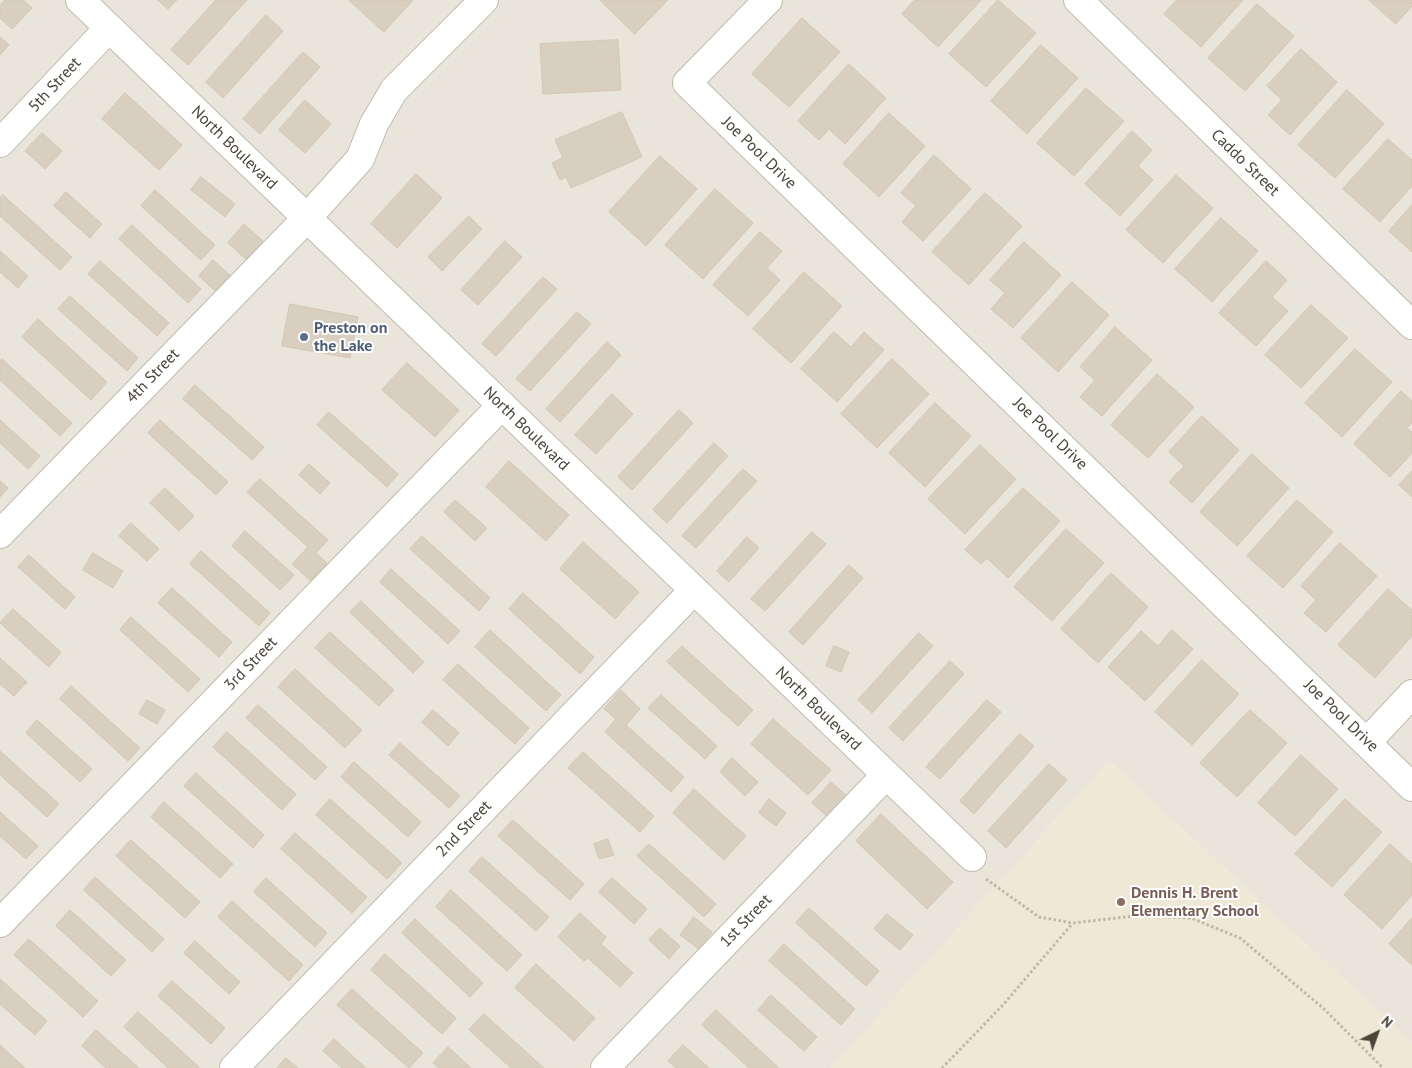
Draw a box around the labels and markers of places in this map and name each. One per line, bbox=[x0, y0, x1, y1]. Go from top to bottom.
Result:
place label: Preston on the Lake bbox=[314, 318, 387, 356]
marker: Preston on the Lake bbox=[298, 331, 310, 343]
place label: Dennis H. Brent Elementary School bbox=[1131, 883, 1259, 921]
marker: Dennis H. Brent Elementary School bbox=[1115, 896, 1127, 908]

